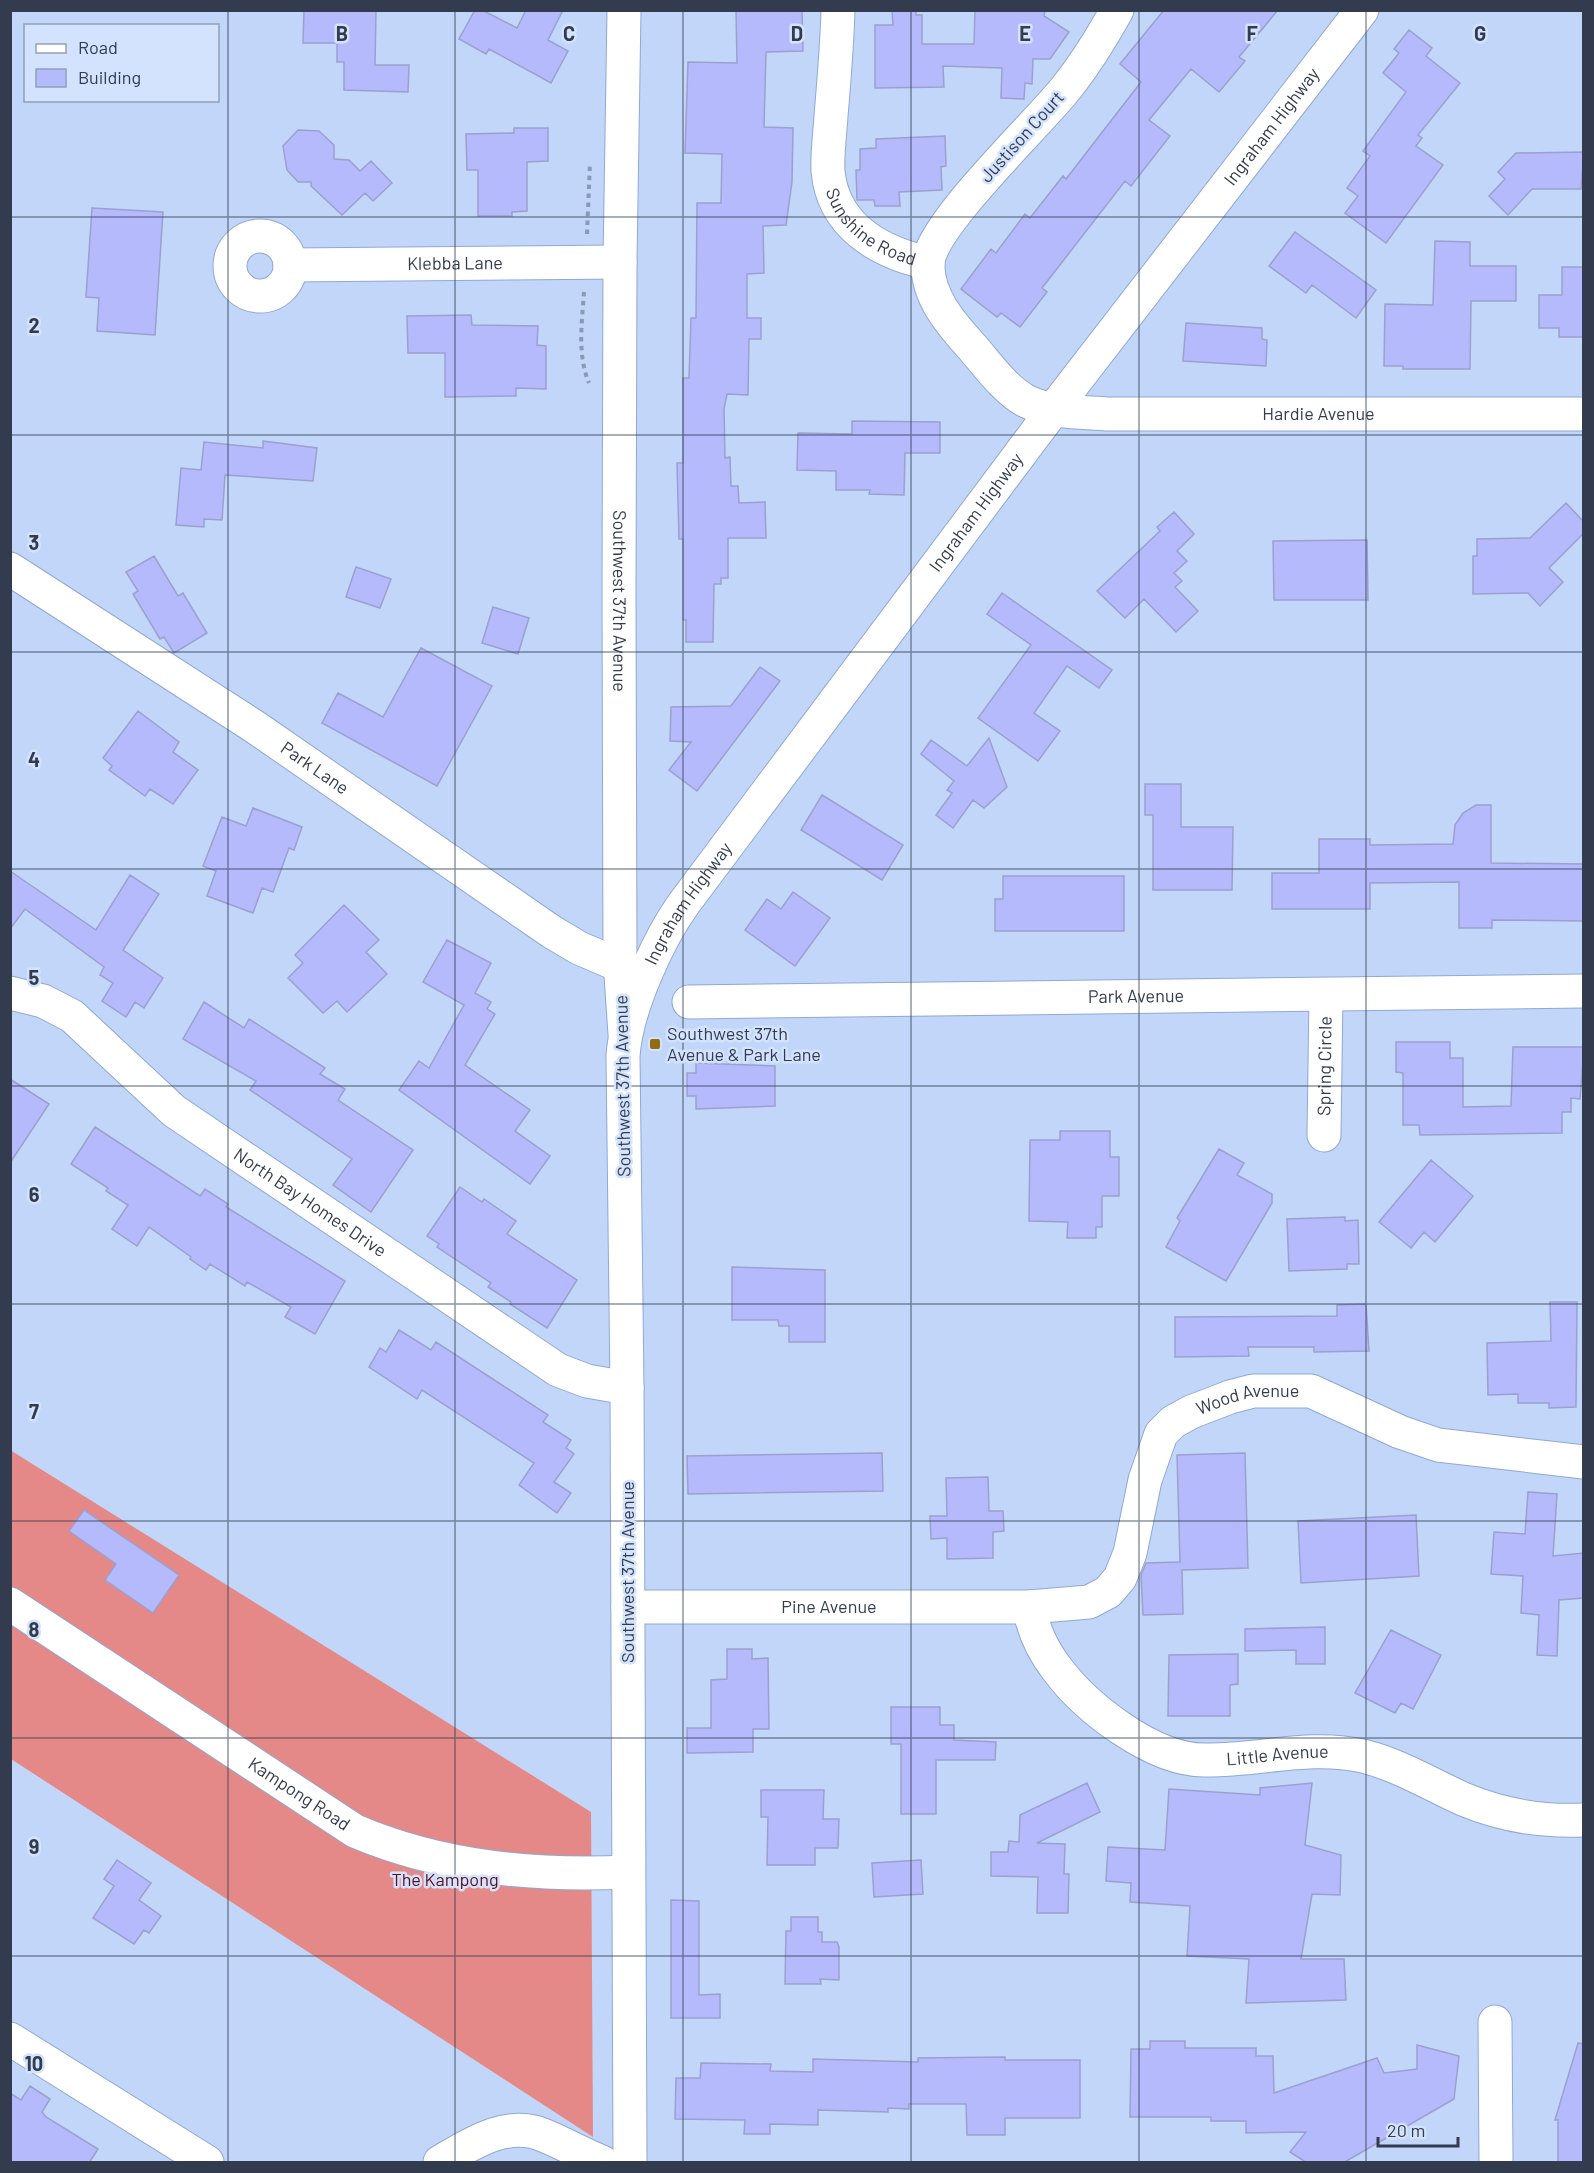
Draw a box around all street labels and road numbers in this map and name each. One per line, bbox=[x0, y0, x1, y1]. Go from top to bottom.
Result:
street label: Ingraham Highway bbox=[1219, 63, 1323, 189]
street label: Justison Court bbox=[975, 86, 1068, 187]
street label: Sunshine Road bbox=[822, 185, 919, 269]
street label: Klebba Lane bbox=[407, 251, 503, 274]
street label: Hardie Avenue bbox=[1262, 402, 1375, 424]
street label: Ingraham Highway bbox=[924, 448, 1027, 576]
street label: Southwest 37th Avenue bbox=[609, 510, 631, 692]
street label: Park Lane bbox=[277, 736, 353, 798]
street label: Ingraham Highway bbox=[639, 837, 736, 968]
street label: Park Avenue bbox=[1088, 984, 1184, 1007]
street label: Southwest 37th Avenue bbox=[609, 995, 635, 1177]
street label: Spring Circle bbox=[1312, 1016, 1336, 1116]
street label: North Bay Homes Drive bbox=[230, 1143, 391, 1261]
street label: Wood Avenue bbox=[1193, 1379, 1299, 1419]
street label: Southwest 37th Avenue bbox=[616, 1481, 638, 1663]
street label: Pine Avenue bbox=[781, 1595, 877, 1617]
street label: Little Avenue bbox=[1226, 1740, 1329, 1770]
street label: Kampong Road bbox=[244, 1752, 355, 1835]

